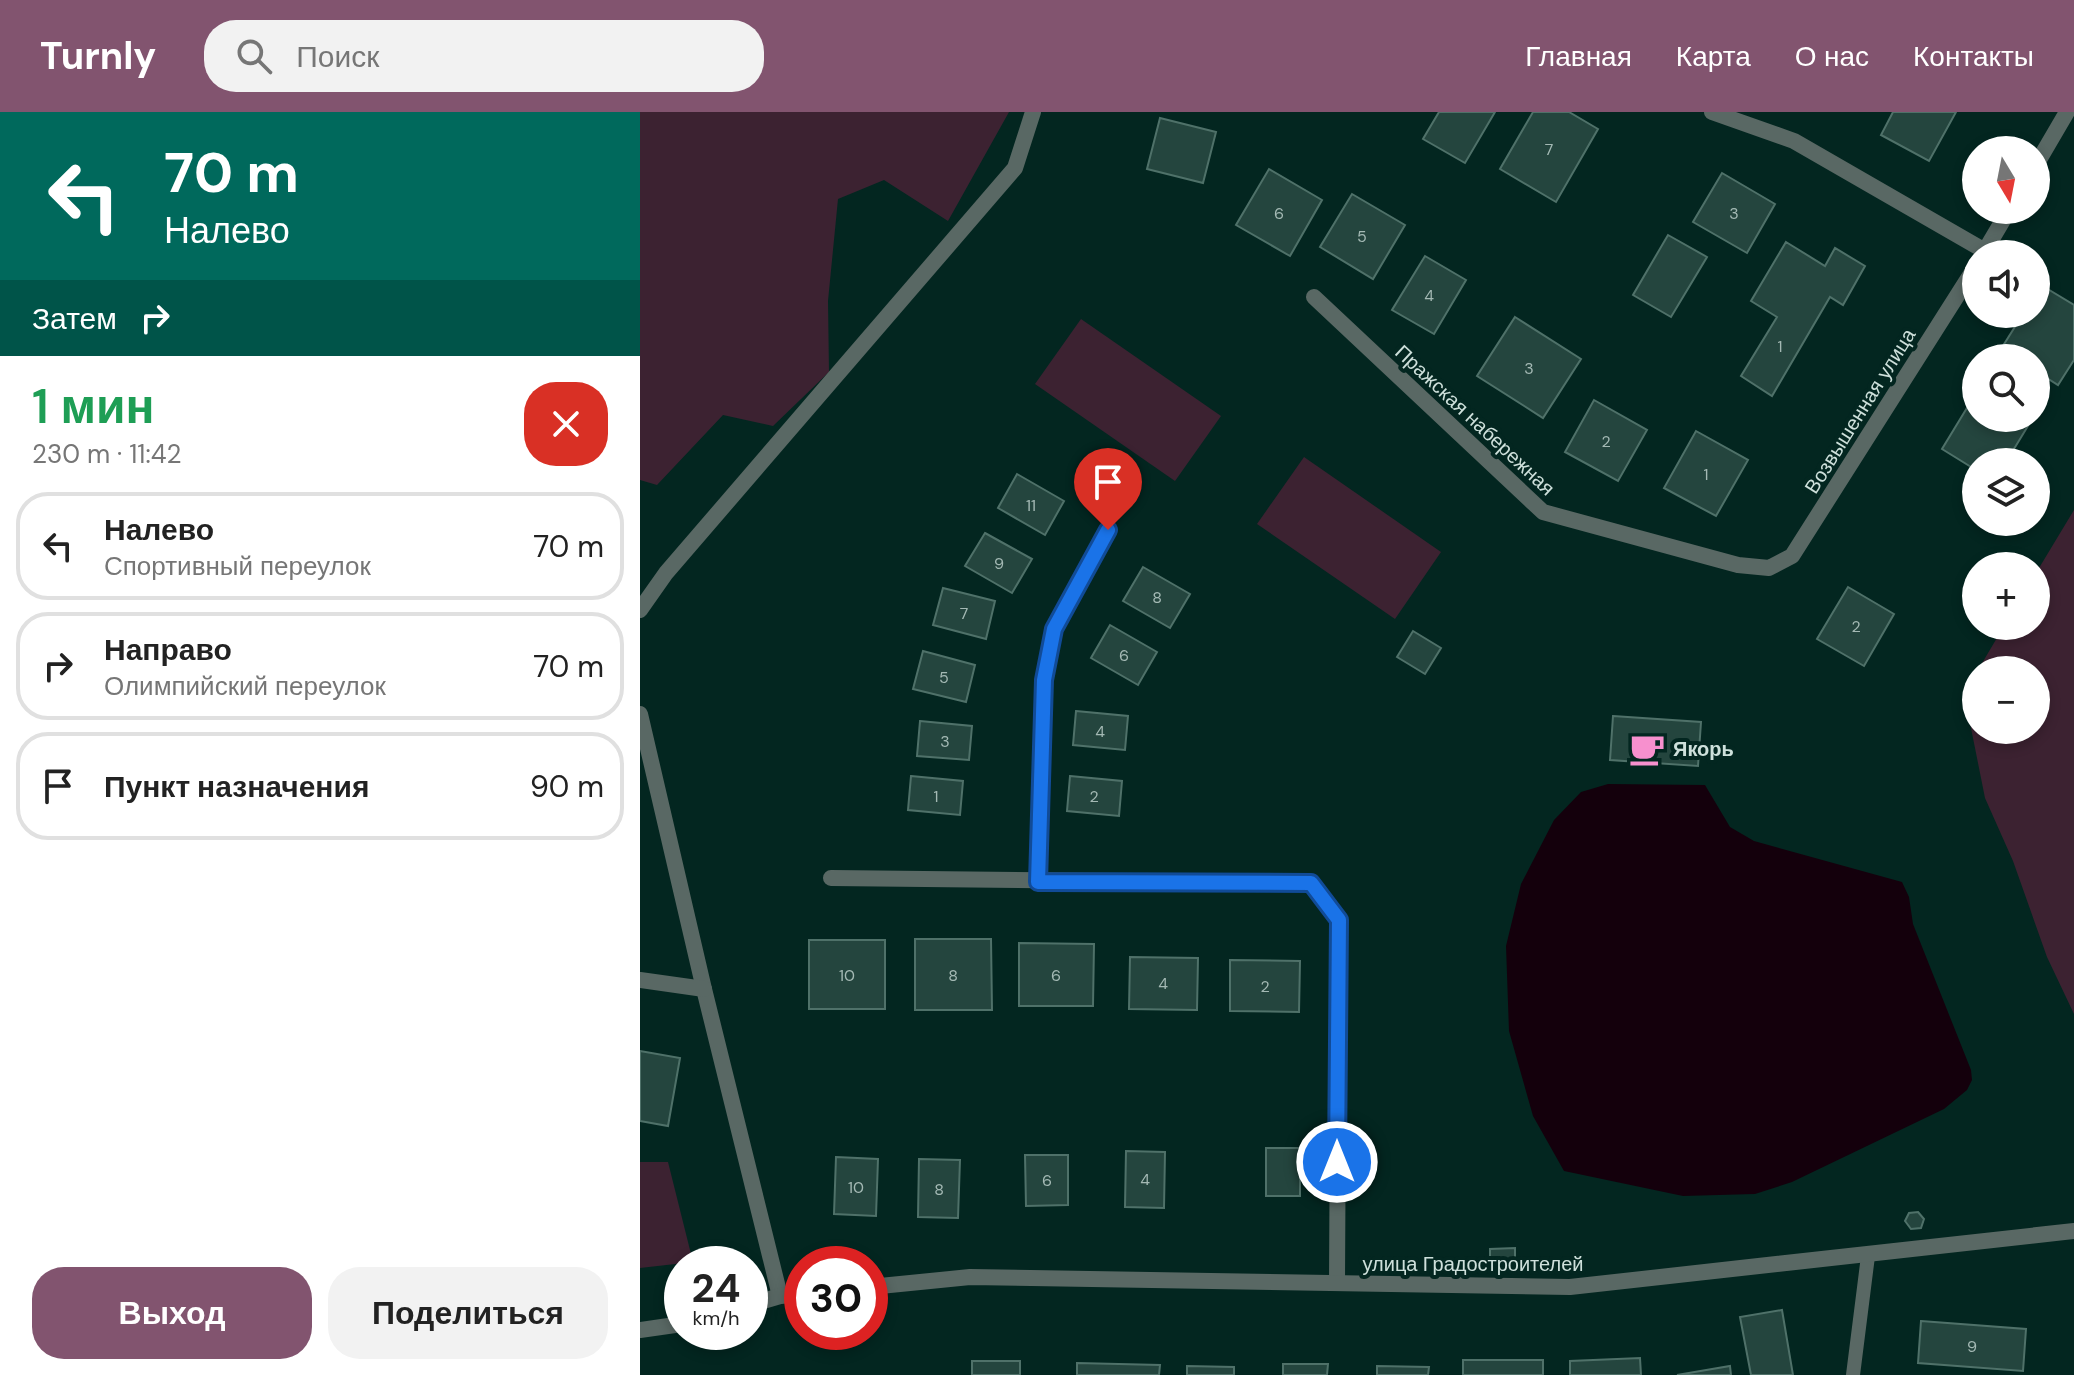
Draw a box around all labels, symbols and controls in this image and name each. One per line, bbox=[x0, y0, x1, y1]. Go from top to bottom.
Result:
search box bbox=[204, 20, 764, 92]
text: Turnly bbox=[40, 31, 156, 81]
icon: search bbox=[232, 34, 276, 78]
text: Поиск bbox=[296, 37, 379, 76]
text: Главная bbox=[1525, 38, 1632, 75]
text: Карта bbox=[1676, 38, 1751, 75]
text: О нас bbox=[1795, 38, 1869, 75]
text: Контакты bbox=[1913, 38, 2034, 75]
text: 70 m bbox=[164, 136, 299, 209]
north arrow bbox=[1962, 136, 2050, 224]
map controls bbox=[1962, 136, 2050, 744]
house number: 7 bbox=[1545, 139, 1553, 160]
icon: left bbox=[32, 144, 136, 248]
house number: 6 bbox=[1274, 203, 1284, 224]
house number: 3 bbox=[1729, 203, 1739, 224]
text: Налево bbox=[164, 207, 290, 254]
house number: 5 bbox=[1357, 226, 1367, 247]
button: sound bbox=[1962, 240, 2050, 328]
house number: 4 bbox=[1424, 285, 1434, 306]
icon: right bbox=[133, 296, 177, 340]
text: Затем bbox=[32, 299, 117, 338]
street label: Возвышенная улица bbox=[1799, 323, 1922, 498]
house number: 1 bbox=[1778, 336, 1783, 357]
street label: Пражская набережная bbox=[1390, 339, 1560, 501]
button: search bbox=[1962, 344, 2050, 432]
house number: 3 bbox=[1524, 358, 1534, 379]
text: 1 мин bbox=[32, 375, 154, 438]
button: close bbox=[524, 382, 608, 466]
house number: 2 bbox=[1601, 431, 1611, 452]
text: 230 m · 11:42 bbox=[32, 437, 181, 471]
pin bbox=[1074, 448, 1142, 530]
button: layers bbox=[1962, 448, 2050, 536]
icon: arrive bbox=[1086, 460, 1130, 504]
house number: 1 bbox=[1704, 464, 1709, 485]
house number: 11 bbox=[1026, 495, 1036, 516]
text: Налево bbox=[104, 510, 214, 549]
icon: left bbox=[36, 524, 80, 568]
text: 70 m bbox=[533, 527, 604, 566]
text: Спортивный переулок bbox=[104, 549, 371, 583]
button: + bbox=[1962, 552, 2050, 640]
house number: 9 bbox=[994, 553, 1004, 574]
house number: 8 bbox=[1152, 587, 1162, 608]
house number: 7 bbox=[960, 603, 968, 624]
house number: 2 bbox=[1851, 616, 1861, 637]
text: Направо bbox=[104, 630, 232, 669]
icon: right bbox=[36, 644, 80, 688]
house number: 6 bbox=[1119, 645, 1129, 666]
text: 70 m bbox=[533, 647, 604, 686]
button: − bbox=[1962, 656, 2050, 744]
house number: 5 bbox=[939, 667, 949, 688]
text: Олимпийский переулок bbox=[104, 669, 386, 703]
house number: 4 bbox=[1095, 721, 1105, 742]
cafe icon: Якорь bbox=[1628, 730, 1666, 768]
house number: 3 bbox=[940, 731, 950, 752]
place label: Якорь bbox=[1673, 736, 1734, 762]
icon: arrive bbox=[36, 764, 80, 808]
text: Пункт назначения bbox=[104, 767, 369, 806]
text: 90 m bbox=[530, 767, 604, 806]
house number: 1 bbox=[934, 786, 939, 807]
house number: 2 bbox=[1089, 786, 1099, 807]
house number: 10 bbox=[839, 965, 855, 986]
house number: 8 bbox=[948, 965, 958, 986]
house number: 6 bbox=[1051, 965, 1061, 986]
house number: 4 bbox=[1158, 973, 1168, 994]
house number: 2 bbox=[1260, 976, 1270, 997]
position arrow bbox=[1295, 1120, 1379, 1204]
house number: 4 bbox=[1140, 1169, 1150, 1190]
house number: 6 bbox=[1042, 1170, 1052, 1191]
house number: 10 bbox=[848, 1177, 864, 1198]
house number: 8 bbox=[934, 1179, 944, 1200]
speed limit sign: 30 bbox=[784, 1246, 888, 1350]
street label: улица Градостроителей bbox=[1363, 1251, 1583, 1277]
text: 24 bbox=[692, 1262, 740, 1314]
button: Выход bbox=[32, 1267, 312, 1359]
button: Поделиться bbox=[328, 1267, 608, 1359]
text: km/h bbox=[692, 1305, 740, 1331]
house number: 9 bbox=[1967, 1336, 1977, 1357]

